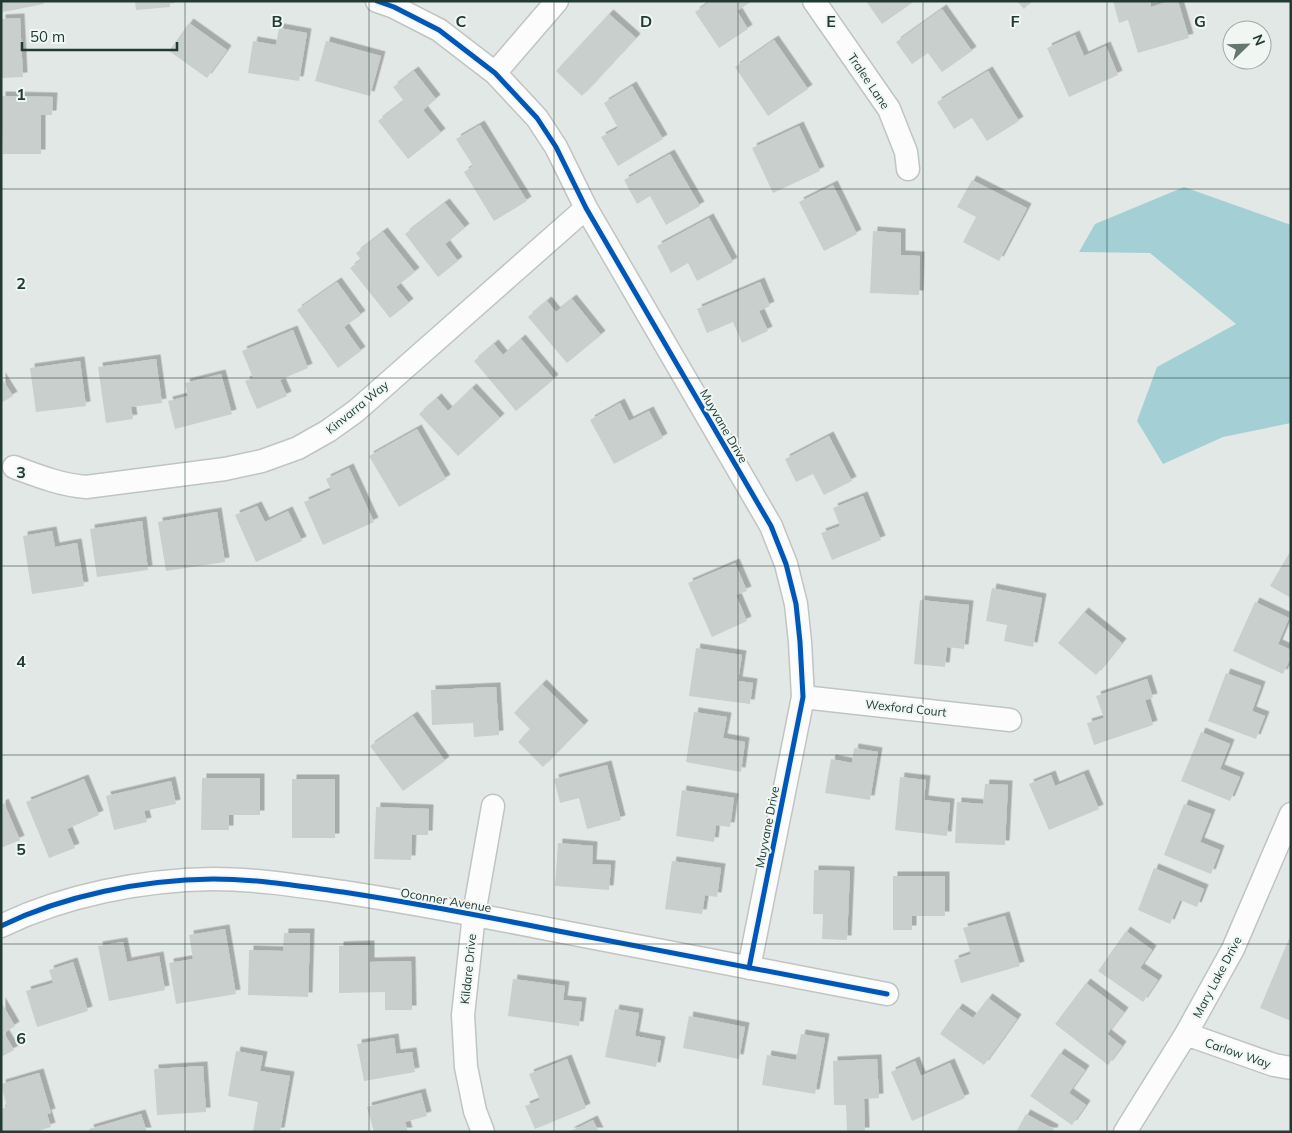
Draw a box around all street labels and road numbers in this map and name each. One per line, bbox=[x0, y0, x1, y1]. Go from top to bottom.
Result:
street label: Tralee Lane bbox=[845, 50, 893, 112]
street label: Kinvarra Way bbox=[323, 377, 392, 437]
street label: Muyvane Drive bbox=[697, 386, 751, 466]
street label: Wexford Court bbox=[865, 696, 947, 720]
street label: Muyvane Drive bbox=[752, 785, 782, 869]
street label: Oconner Avenue bbox=[399, 885, 493, 915]
street label: Kildare Drive bbox=[457, 933, 479, 1005]
street label: Mary Lake Drive bbox=[1189, 934, 1245, 1020]
street label: Carlow Way bbox=[1203, 1035, 1274, 1072]

